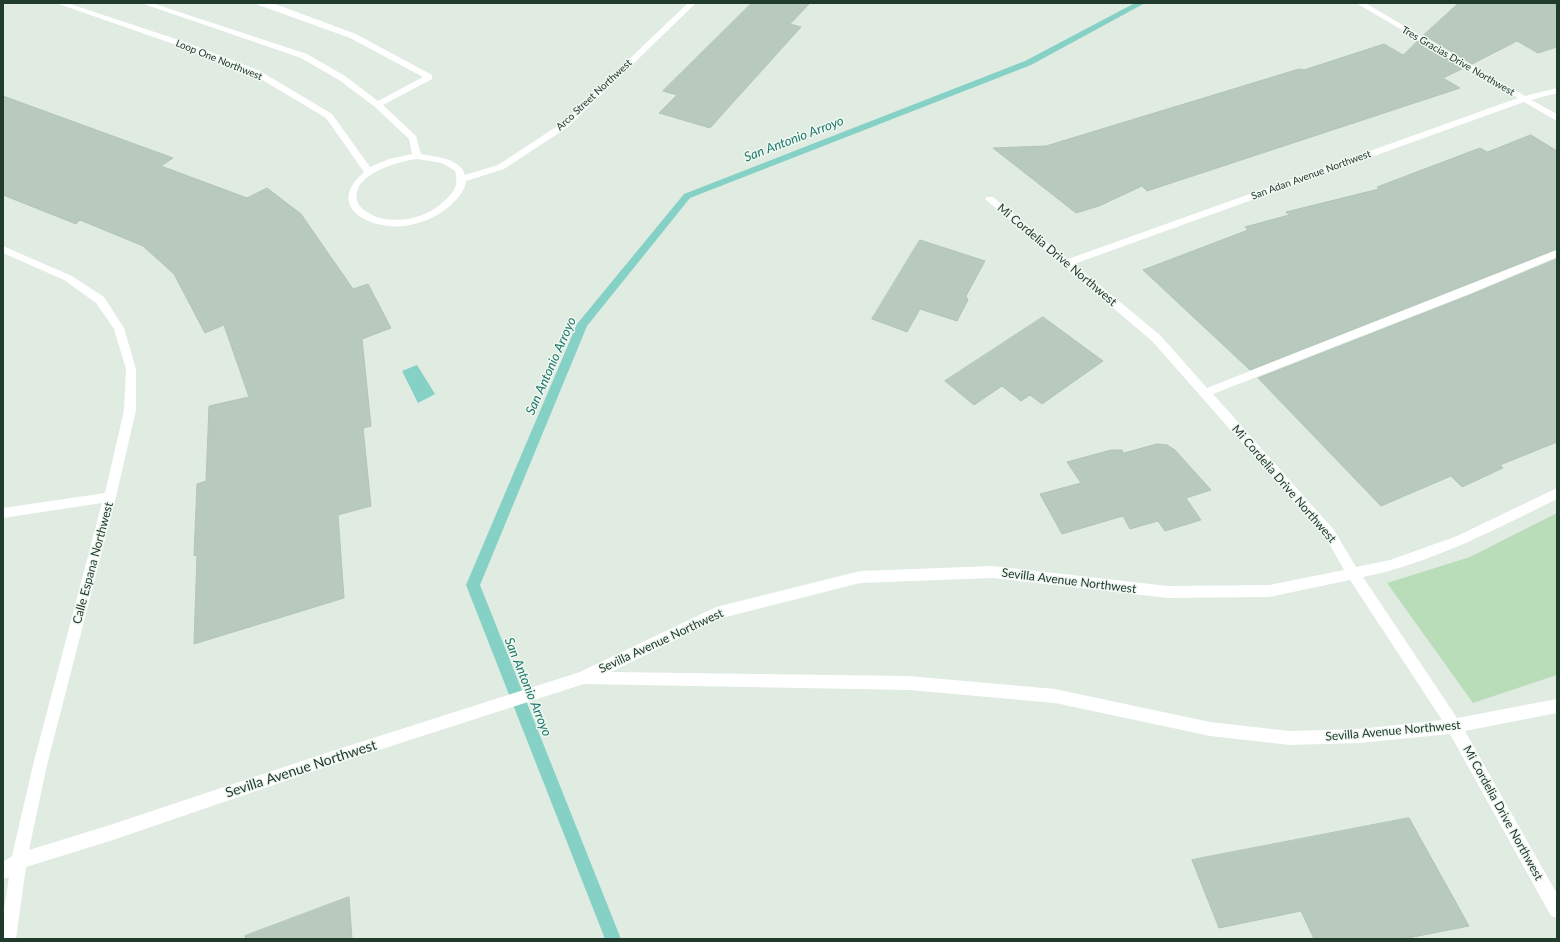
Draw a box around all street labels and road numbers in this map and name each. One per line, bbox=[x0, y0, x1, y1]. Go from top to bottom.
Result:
street label: Tres Gracias Drive Northwest bbox=[1399, 24, 1517, 98]
street label: Loop One Northwest bbox=[174, 37, 264, 83]
street label: Arco Street Northwest bbox=[554, 57, 634, 133]
street label: San Adan Avenue Northwest bbox=[1250, 148, 1372, 202]
street label: Mi Cordelia Drive Northwest bbox=[994, 201, 1120, 309]
street label: Mi Cordelia Drive Northwest bbox=[1229, 422, 1339, 546]
street label: Calle Espana Northwest bbox=[70, 500, 116, 626]
street label: Sevilla Avenue Northwest bbox=[1001, 566, 1137, 596]
street label: Sevilla Avenue Northwest bbox=[597, 606, 725, 676]
street label: Sevilla Avenue Northwest bbox=[1325, 718, 1461, 744]
street label: Sevilla Avenue Northwest bbox=[223, 737, 379, 801]
street label: Mi Cordelia Drive Northwest bbox=[1460, 743, 1546, 883]

